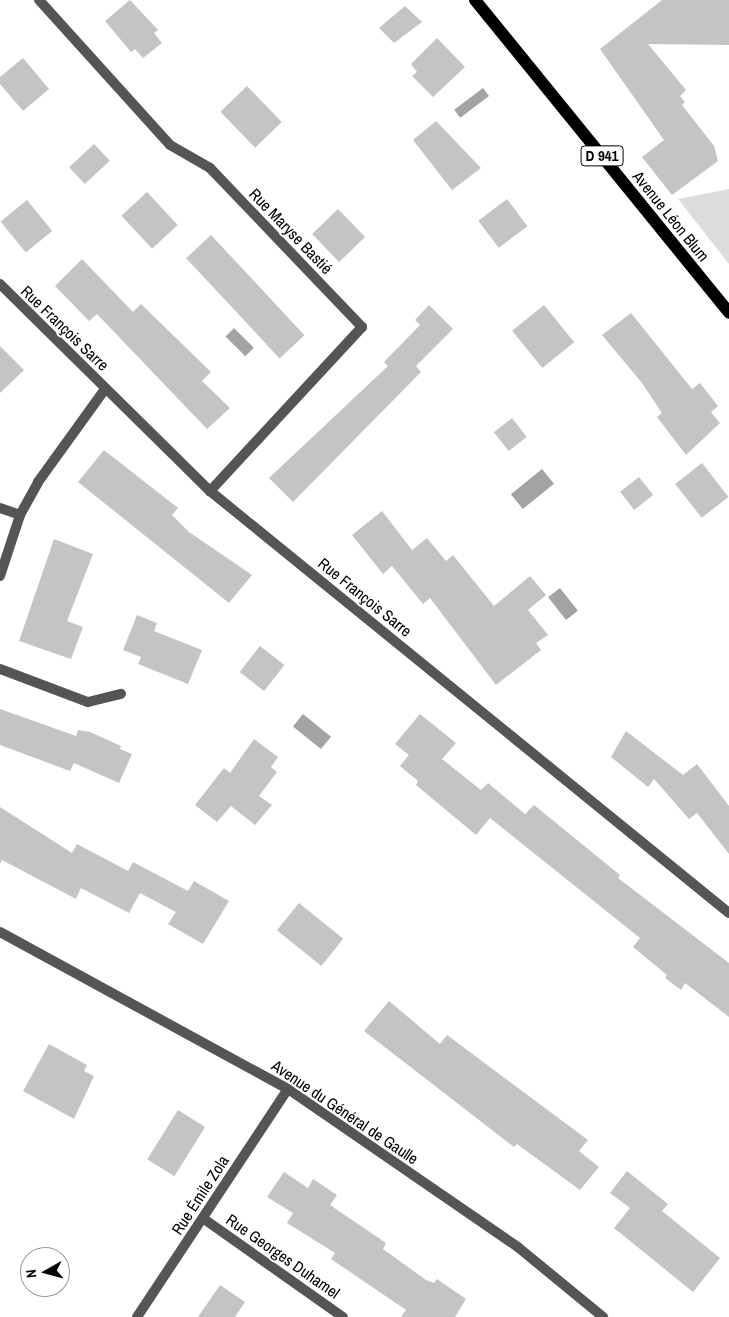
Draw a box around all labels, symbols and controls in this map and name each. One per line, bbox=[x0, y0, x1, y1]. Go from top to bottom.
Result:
road number: D 941 bbox=[580, 144, 624, 168]
street label: Avenue Léon Blum bbox=[629, 167, 713, 265]
street label: Rue Maryse Bastié bbox=[245, 184, 337, 278]
street label: Rue François Sarre bbox=[17, 281, 113, 375]
street label: Rue François Sarre bbox=[314, 554, 416, 640]
street label: Avenue du Général de Gaulle bbox=[268, 1056, 422, 1168]
street label: Rue Émile Zola bbox=[167, 1152, 233, 1238]
street label: Rue Georges Duhamel bbox=[223, 1210, 343, 1302]
north arrow bbox=[20, 1247, 70, 1297]
text: N bbox=[22, 1268, 41, 1279]

